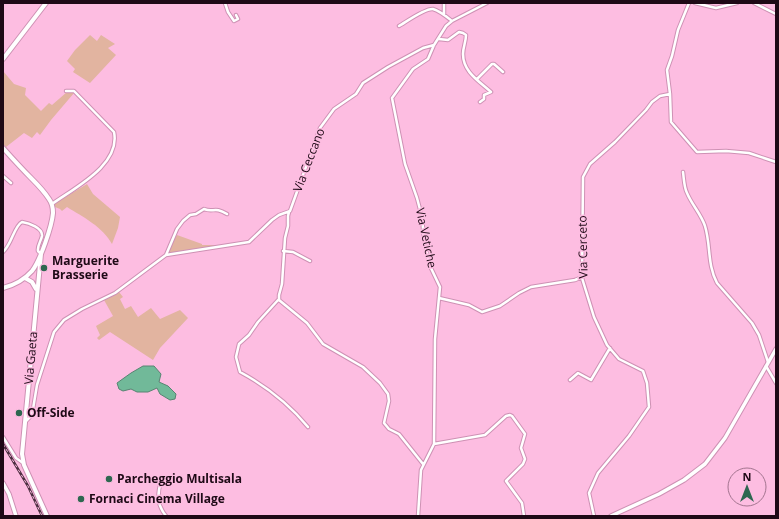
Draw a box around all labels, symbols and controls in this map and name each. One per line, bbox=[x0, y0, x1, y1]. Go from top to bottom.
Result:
street label: Via Ceccano bbox=[289, 125, 328, 194]
street label: Via Vetiche bbox=[412, 206, 441, 270]
street label: Via Cerceto bbox=[573, 215, 592, 279]
place label: Marguerite Brasserie bbox=[52, 252, 119, 283]
marker: Marguerite Brasserie bbox=[39, 263, 49, 273]
street label: Via Gaeta bbox=[20, 331, 41, 385]
place label: Off-Side bbox=[27, 404, 75, 421]
marker: Off-Side bbox=[14, 408, 24, 418]
north arrow bbox=[727, 467, 767, 507]
text: N bbox=[743, 469, 751, 484]
place label: Parcheggio Multisala bbox=[117, 470, 242, 487]
marker: Parcheggio Multisala bbox=[104, 474, 114, 484]
place label: Fornaci Cinema Village bbox=[89, 490, 225, 507]
marker: Fornaci Cinema Village bbox=[76, 494, 86, 504]

